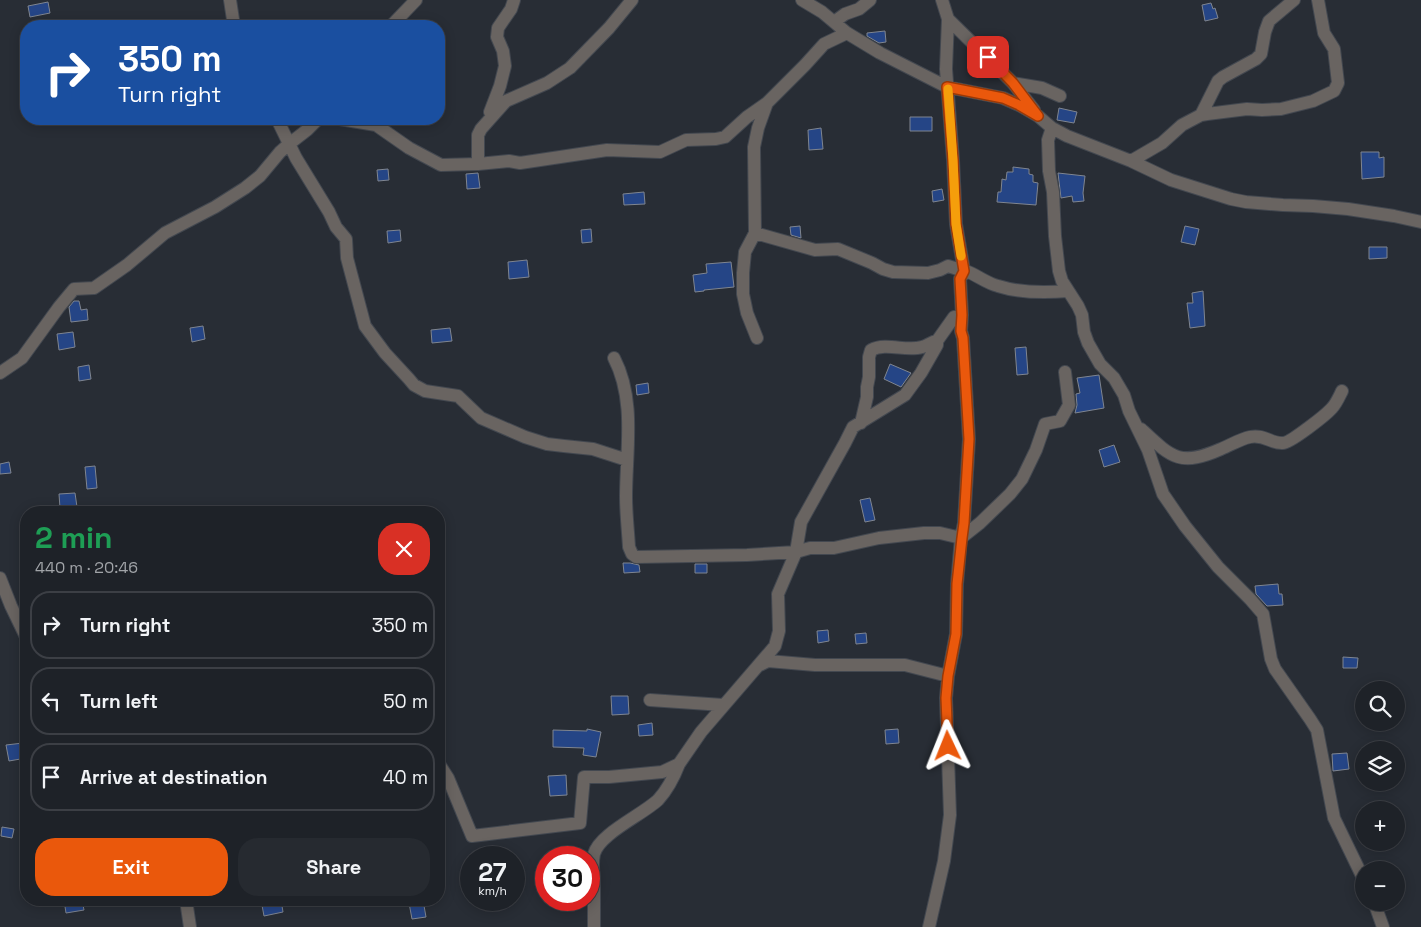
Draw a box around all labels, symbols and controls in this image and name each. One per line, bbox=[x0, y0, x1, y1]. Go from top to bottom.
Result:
pin bbox=[967, 36, 1009, 78]
text: 350 m bbox=[118, 37, 222, 81]
icon: right bbox=[35, 40, 100, 105]
icon: arrive bbox=[974, 43, 1002, 71]
text: Turn right bbox=[118, 80, 221, 108]
text: 2 min bbox=[35, 518, 113, 557]
button: close bbox=[378, 523, 430, 575]
text: 440 m · 20:46 bbox=[35, 557, 138, 578]
icon: right bbox=[37, 611, 65, 639]
text: Turn right bbox=[80, 613, 170, 638]
text: 350 m bbox=[372, 613, 428, 638]
map controls bbox=[1355, 681, 1405, 911]
button: search bbox=[1355, 681, 1405, 731]
icon: left bbox=[37, 687, 65, 715]
text: Turn left bbox=[80, 689, 158, 714]
text: 50 m bbox=[383, 689, 428, 714]
position arrow bbox=[921, 719, 973, 771]
button: layers bbox=[1355, 741, 1405, 791]
icon: arrive bbox=[37, 763, 65, 791]
text: Arrive at destination bbox=[80, 765, 268, 790]
text: 40 m bbox=[383, 765, 428, 790]
button: + bbox=[1355, 801, 1405, 851]
button: Exit bbox=[35, 838, 228, 896]
button: Share bbox=[238, 838, 430, 896]
speed limit sign: 30 bbox=[535, 846, 600, 911]
text: 27 bbox=[478, 856, 507, 888]
button: − bbox=[1355, 861, 1405, 911]
text: km/h bbox=[478, 883, 507, 899]

